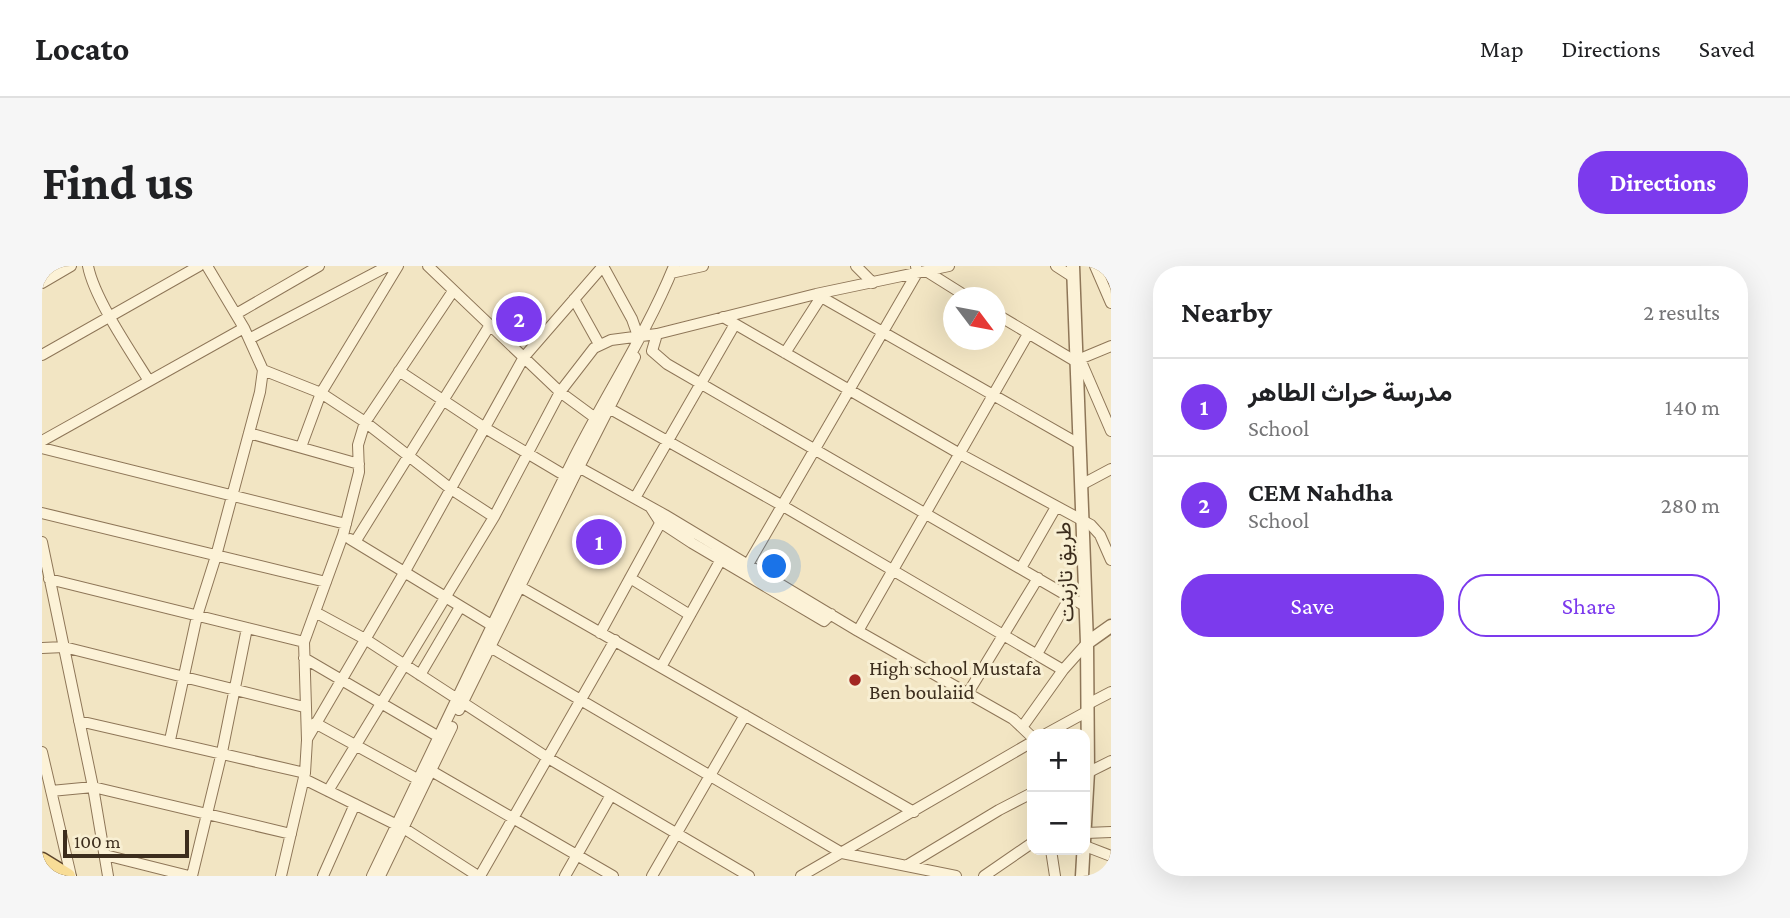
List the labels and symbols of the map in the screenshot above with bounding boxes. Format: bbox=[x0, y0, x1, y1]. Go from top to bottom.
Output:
north arrow bbox=[943, 287, 1006, 350]
pin: 2 bbox=[496, 293, 542, 345]
pin: 1 bbox=[576, 516, 622, 568]
street label: طريق تازبنت bbox=[1051, 521, 1080, 623]
your location bbox=[757, 549, 791, 583]
place label: High school Mustafa Ben boulaiid bbox=[869, 656, 1042, 704]
marker: High school Mustafa Ben boulaiid bbox=[847, 672, 863, 688]
scale bar bbox=[63, 827, 189, 859]

